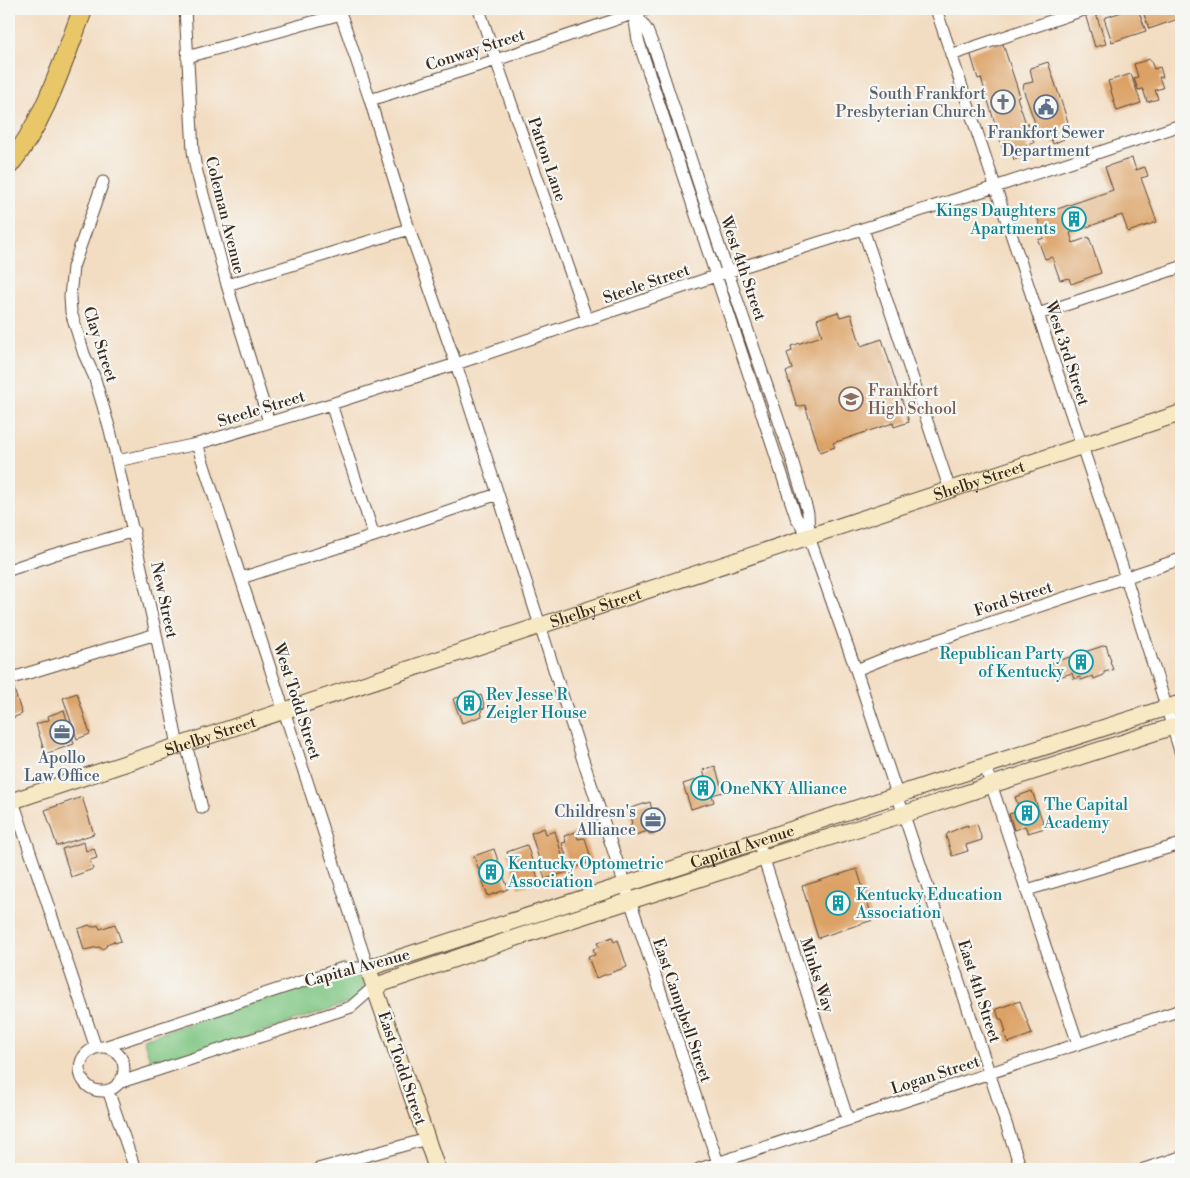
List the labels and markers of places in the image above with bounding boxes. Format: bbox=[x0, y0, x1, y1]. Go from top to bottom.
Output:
place label: South Frankfort Presbyterian Church bbox=[836, 84, 986, 122]
church icon: South Frankfort Presbyterian Church bbox=[990, 89, 1016, 115]
public building icon: Frankfort Sewer Department bbox=[1033, 94, 1059, 120]
place label: Frankfort Sewer Department bbox=[987, 123, 1105, 161]
place label: Kings Daughters Apartments bbox=[936, 201, 1056, 239]
building icon: Kings Daughters Apartments bbox=[1061, 206, 1087, 232]
place label: Frankfort High School bbox=[868, 381, 957, 419]
school or university icon: Frankfort High School bbox=[838, 386, 864, 412]
place label: Republican Party of Kentucky bbox=[939, 644, 1064, 682]
building icon: Republican Party of Kentucky bbox=[1068, 649, 1094, 675]
place label: Rev Jesse R Zeigler House bbox=[486, 685, 587, 723]
building icon: Rev Jesse R Zeigler House bbox=[456, 690, 482, 716]
office icon: Apollo Law Office bbox=[49, 719, 75, 745]
place label: Apollo Law Office bbox=[24, 748, 100, 786]
building icon: OneNKY Alliance bbox=[690, 775, 716, 801]
place label: OneNKY Alliance bbox=[720, 779, 847, 799]
place label: The Capital Academy bbox=[1043, 795, 1128, 833]
building icon: The Capital Academy bbox=[1014, 800, 1040, 826]
place label: Childresn's Alliance bbox=[554, 802, 636, 840]
office icon: Childresn's Alliance bbox=[640, 807, 666, 833]
place label: Kentucky Optometric Association bbox=[507, 854, 664, 892]
building icon: Kentucky Optometric Association bbox=[478, 859, 504, 885]
place label: Kentucky Education Association bbox=[855, 885, 1003, 923]
building icon: Kentucky Education Association bbox=[825, 890, 851, 916]

